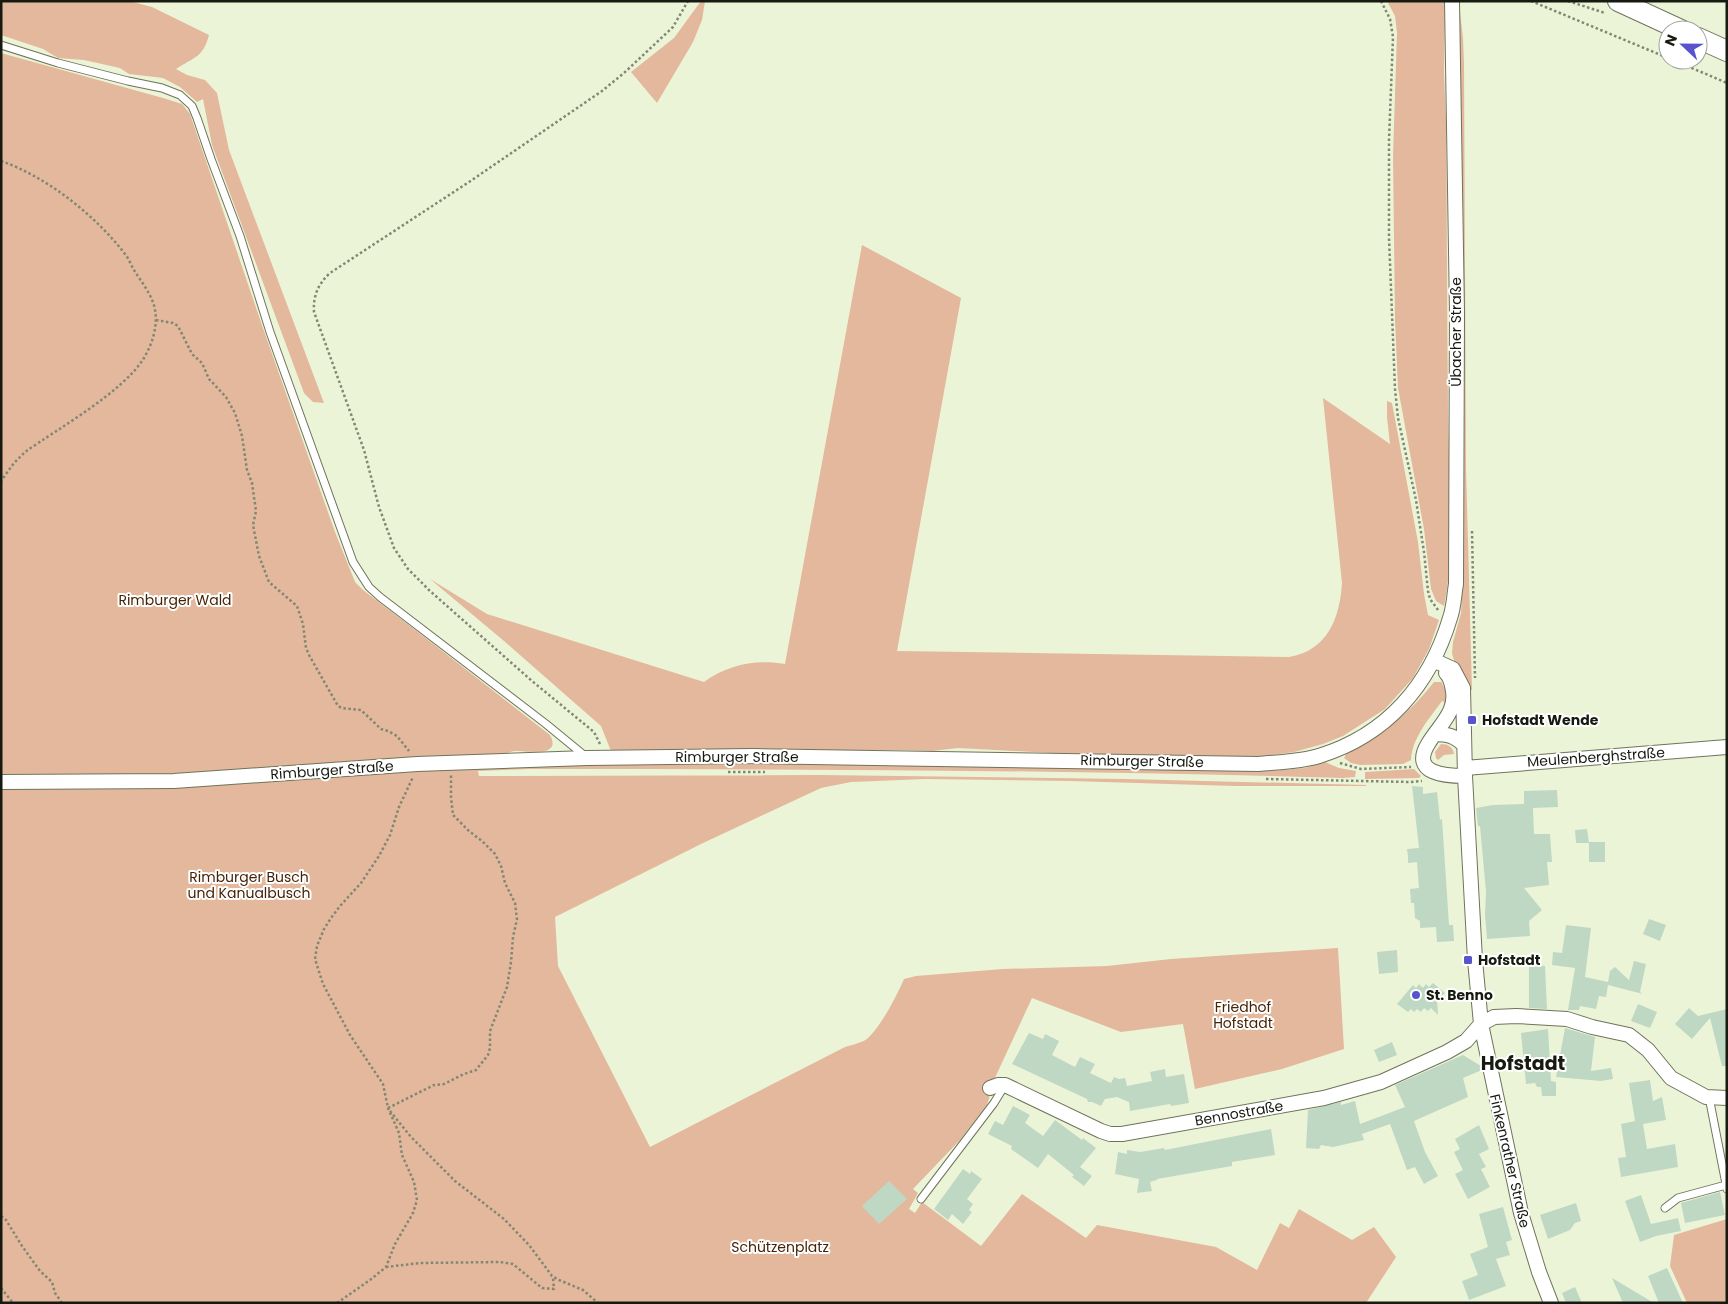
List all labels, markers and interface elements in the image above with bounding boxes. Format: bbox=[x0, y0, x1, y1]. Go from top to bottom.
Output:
north arrow bbox=[1658, 20, 1708, 70]
text: N bbox=[1660, 32, 1682, 49]
street label: Übacher Straße bbox=[1446, 277, 1466, 387]
park label: Rimburger Wald bbox=[118, 590, 232, 610]
place label: Hofstadt Wende bbox=[1482, 710, 1599, 730]
marker: Hofstadt Wende bbox=[1466, 714, 1478, 726]
street label: Meulenberghstraße bbox=[1527, 742, 1666, 772]
street label: Rimburger Straße bbox=[675, 747, 799, 767]
street label: Rimburger Straße bbox=[1080, 750, 1204, 772]
street label: Rimburger Straße bbox=[270, 756, 395, 784]
park label: Rimburger Busch und Kanualbusch bbox=[188, 867, 311, 903]
place label: Hofstadt bbox=[1478, 950, 1541, 970]
marker: Hofstadt bbox=[1462, 954, 1474, 966]
place label: St. Benno bbox=[1426, 985, 1493, 1005]
marker: St. Benno bbox=[1410, 989, 1422, 1001]
park label: Friedhof Hofstadt bbox=[1213, 997, 1273, 1033]
district label: Hofstadt bbox=[1481, 1050, 1566, 1077]
street label: Finkenrather Straße bbox=[1485, 1092, 1535, 1230]
street label: Bennostraße bbox=[1193, 1095, 1285, 1131]
park label: Schützenplatz bbox=[731, 1237, 829, 1257]

